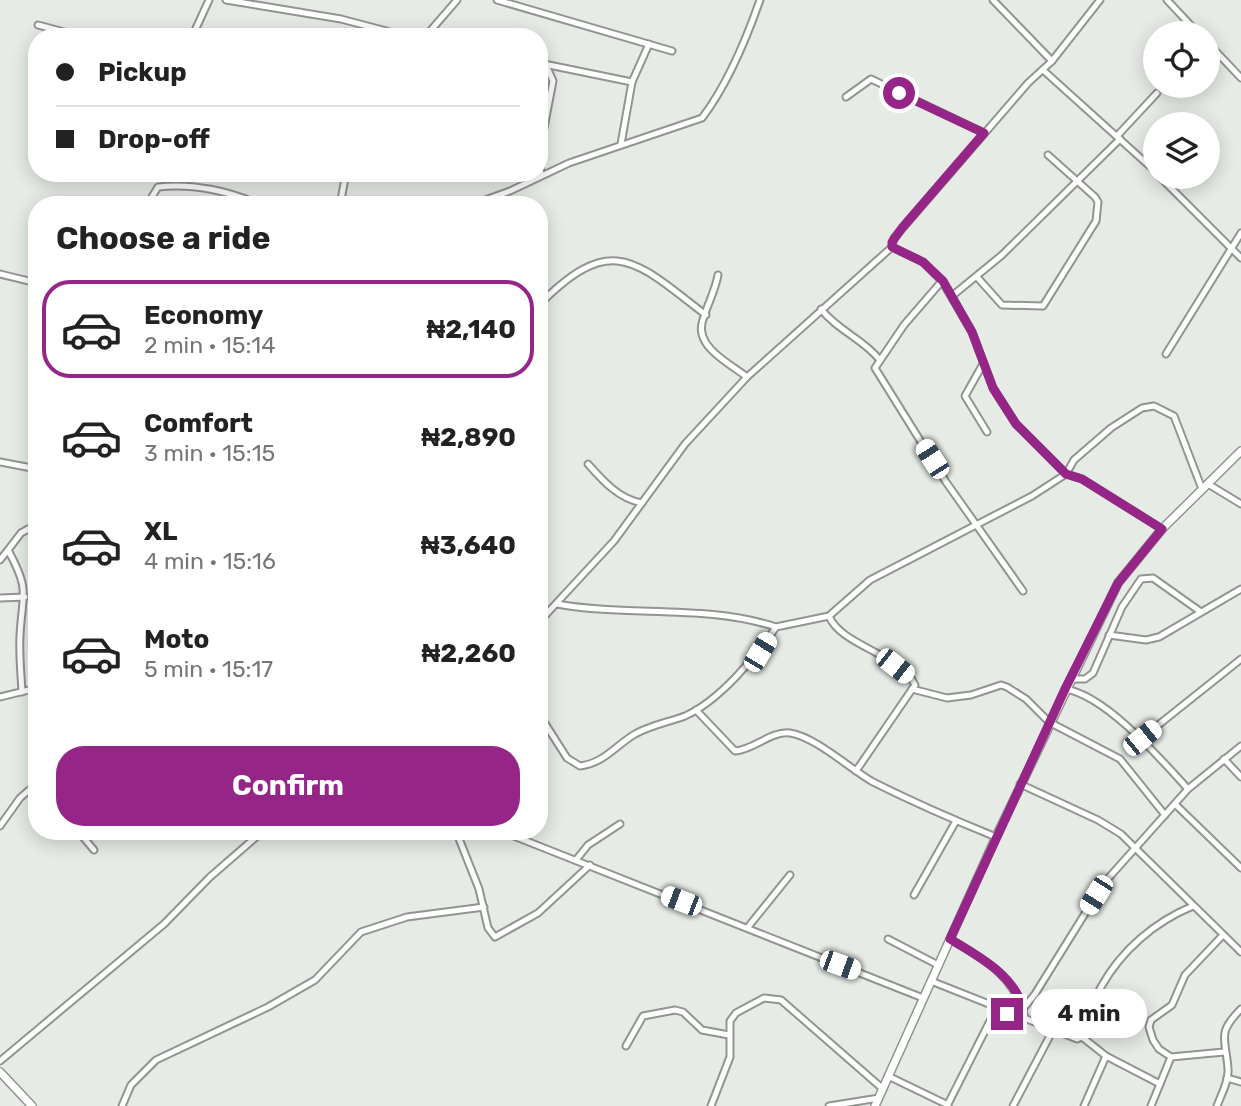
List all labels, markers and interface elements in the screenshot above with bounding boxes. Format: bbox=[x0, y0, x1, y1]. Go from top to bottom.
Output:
map controls bbox=[1143, 21, 1220, 189]
button: locate bbox=[1143, 21, 1220, 98]
text: Pickup bbox=[98, 57, 187, 88]
route start bbox=[883, 77, 915, 109]
button: layers bbox=[1143, 112, 1220, 189]
text: Drop-off bbox=[98, 124, 210, 155]
text: Choose a ride bbox=[56, 219, 270, 257]
icon: car bbox=[60, 298, 123, 361]
text: Economy bbox=[144, 300, 263, 331]
text: ₦2,140 bbox=[426, 314, 516, 345]
text: 2 min · 15:14 bbox=[144, 331, 275, 359]
icon: car bbox=[60, 406, 123, 469]
text: Comfort bbox=[144, 408, 253, 439]
text: ₦2,890 bbox=[421, 422, 516, 453]
car bbox=[912, 436, 953, 482]
text: 3 min · 15:15 bbox=[144, 439, 275, 467]
icon: car bbox=[60, 514, 123, 577]
text: XL bbox=[144, 516, 177, 547]
text: ₦3,640 bbox=[421, 530, 516, 561]
text: 4 min · 15:16 bbox=[144, 547, 276, 575]
icon: car bbox=[60, 622, 123, 685]
text: Moto bbox=[144, 624, 209, 655]
car bbox=[741, 629, 780, 675]
text: ₦2,260 bbox=[422, 638, 516, 669]
car bbox=[872, 645, 919, 687]
text: 5 min · 15:17 bbox=[144, 655, 273, 683]
car bbox=[1120, 717, 1165, 759]
button: Confirm bbox=[56, 746, 520, 826]
car bbox=[1076, 872, 1117, 918]
car bbox=[658, 884, 705, 918]
car bbox=[817, 948, 864, 982]
callout: 4 min bbox=[1032, 990, 1147, 1038]
route end bbox=[991, 998, 1023, 1030]
text: 4 min bbox=[1057, 999, 1121, 1027]

